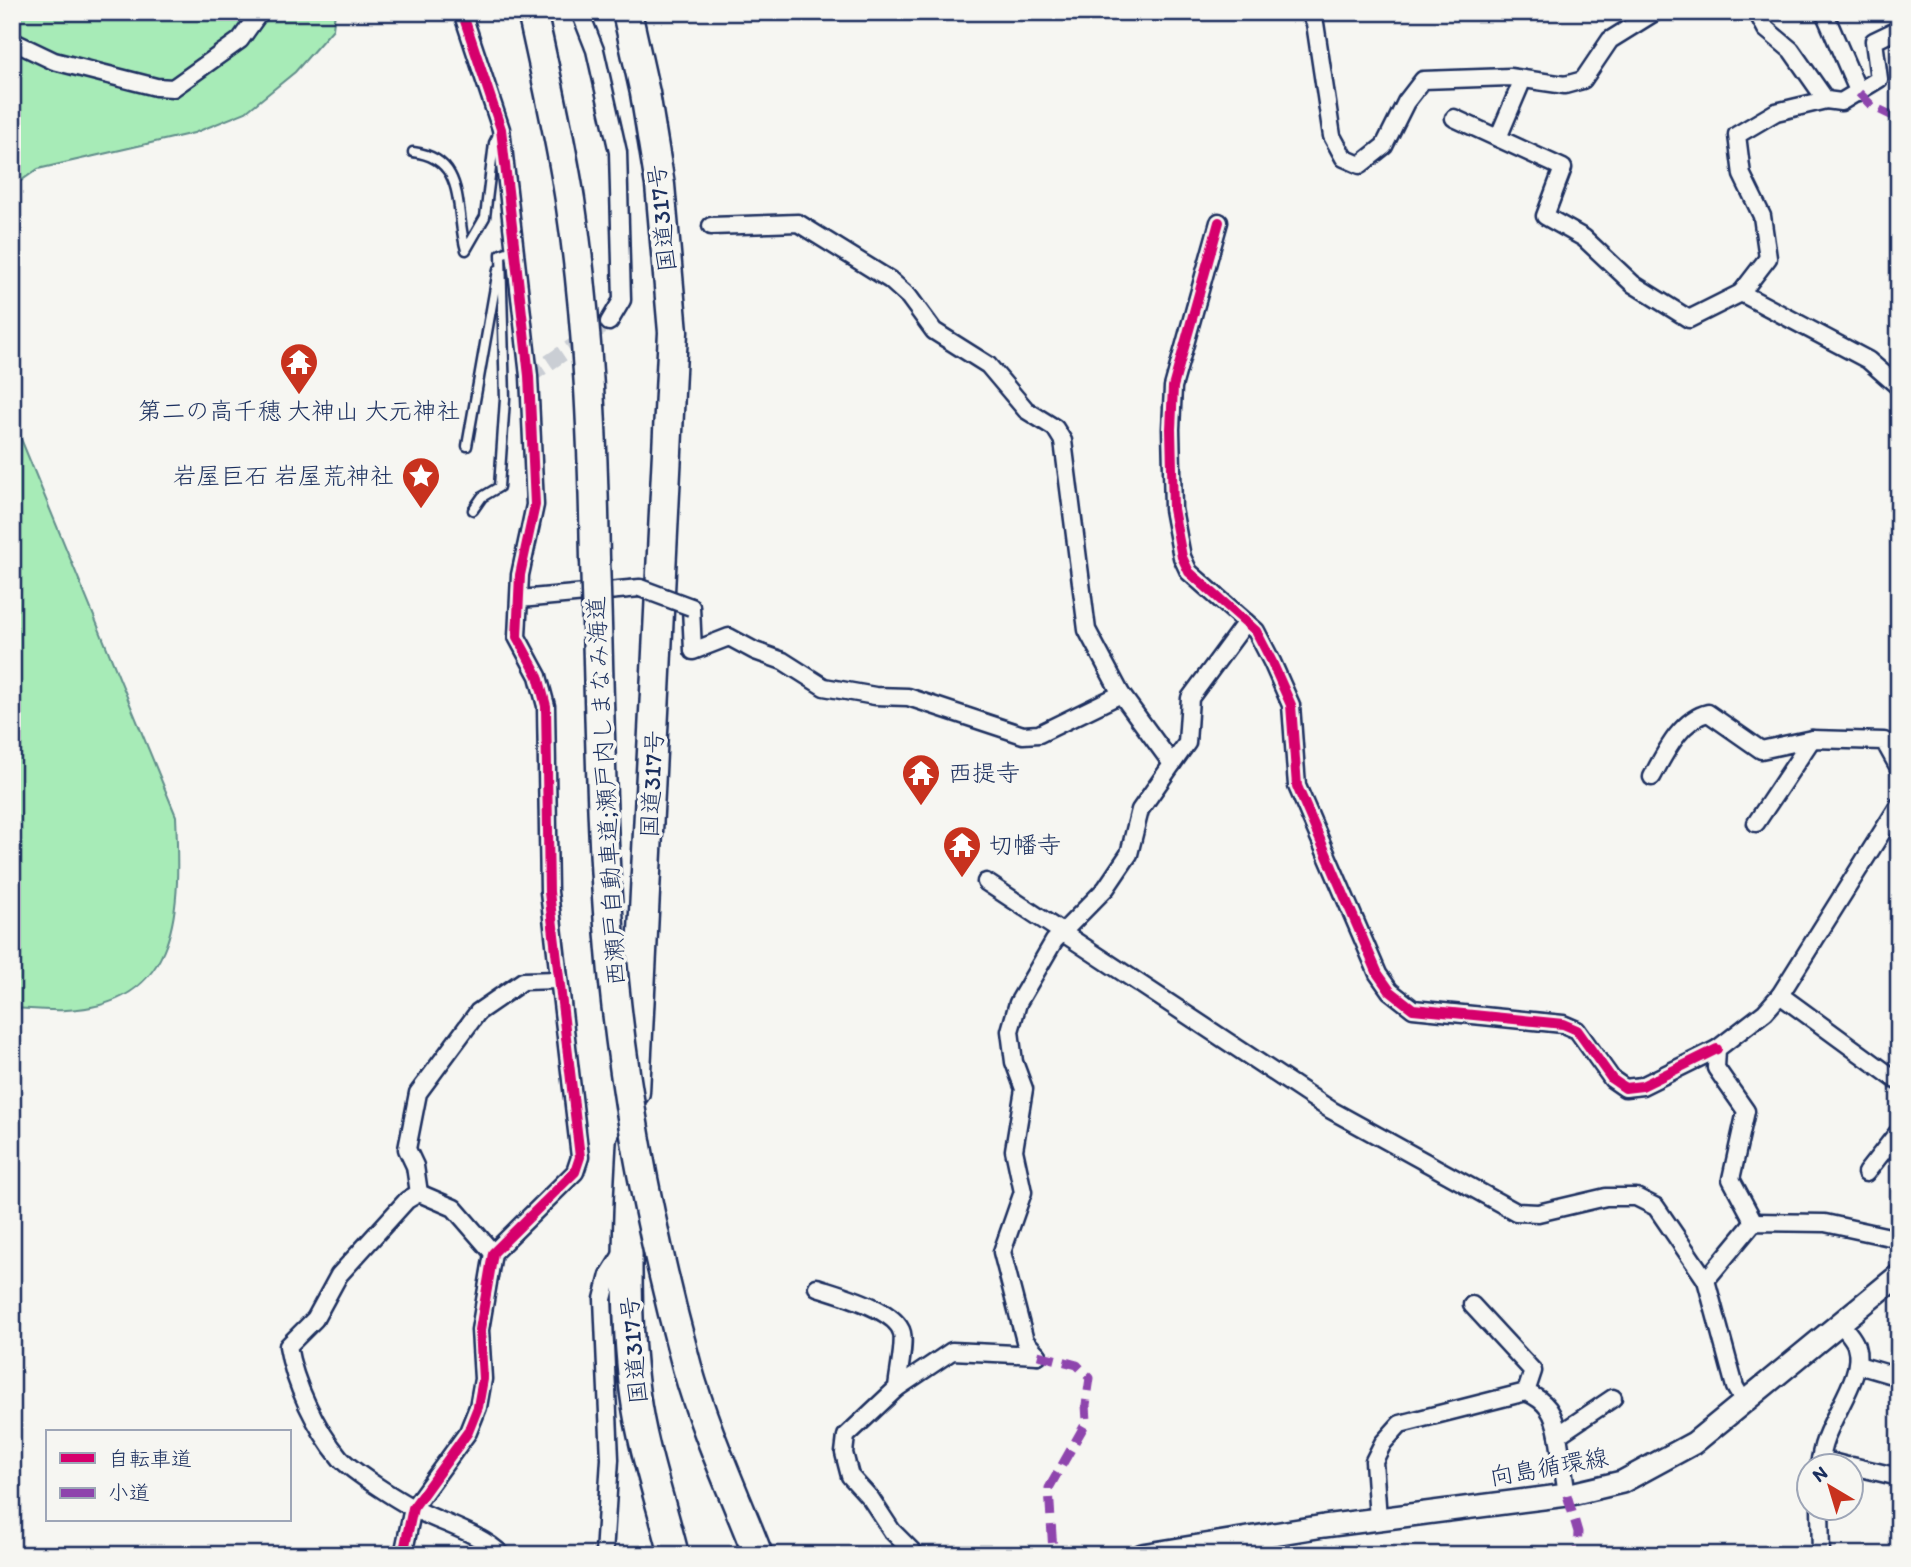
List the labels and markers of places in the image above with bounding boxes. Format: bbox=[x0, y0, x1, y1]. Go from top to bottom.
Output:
temple icon: 第二の高千穂 大神山 大元神社 bbox=[278, 341, 320, 396]
place label: 第二の高千穂 大神山 大元神社 bbox=[138, 396, 460, 425]
place icon: 岩屋巨石 岩屋荒神社 bbox=[400, 455, 442, 510]
place label: 岩屋巨石 岩屋荒神社 bbox=[173, 461, 394, 490]
temple icon: 西提寺 bbox=[900, 752, 942, 807]
place label: 西提寺 bbox=[948, 758, 1020, 787]
temple icon: 切幡寺 bbox=[941, 824, 983, 879]
place label: 切幡寺 bbox=[989, 830, 1061, 859]

